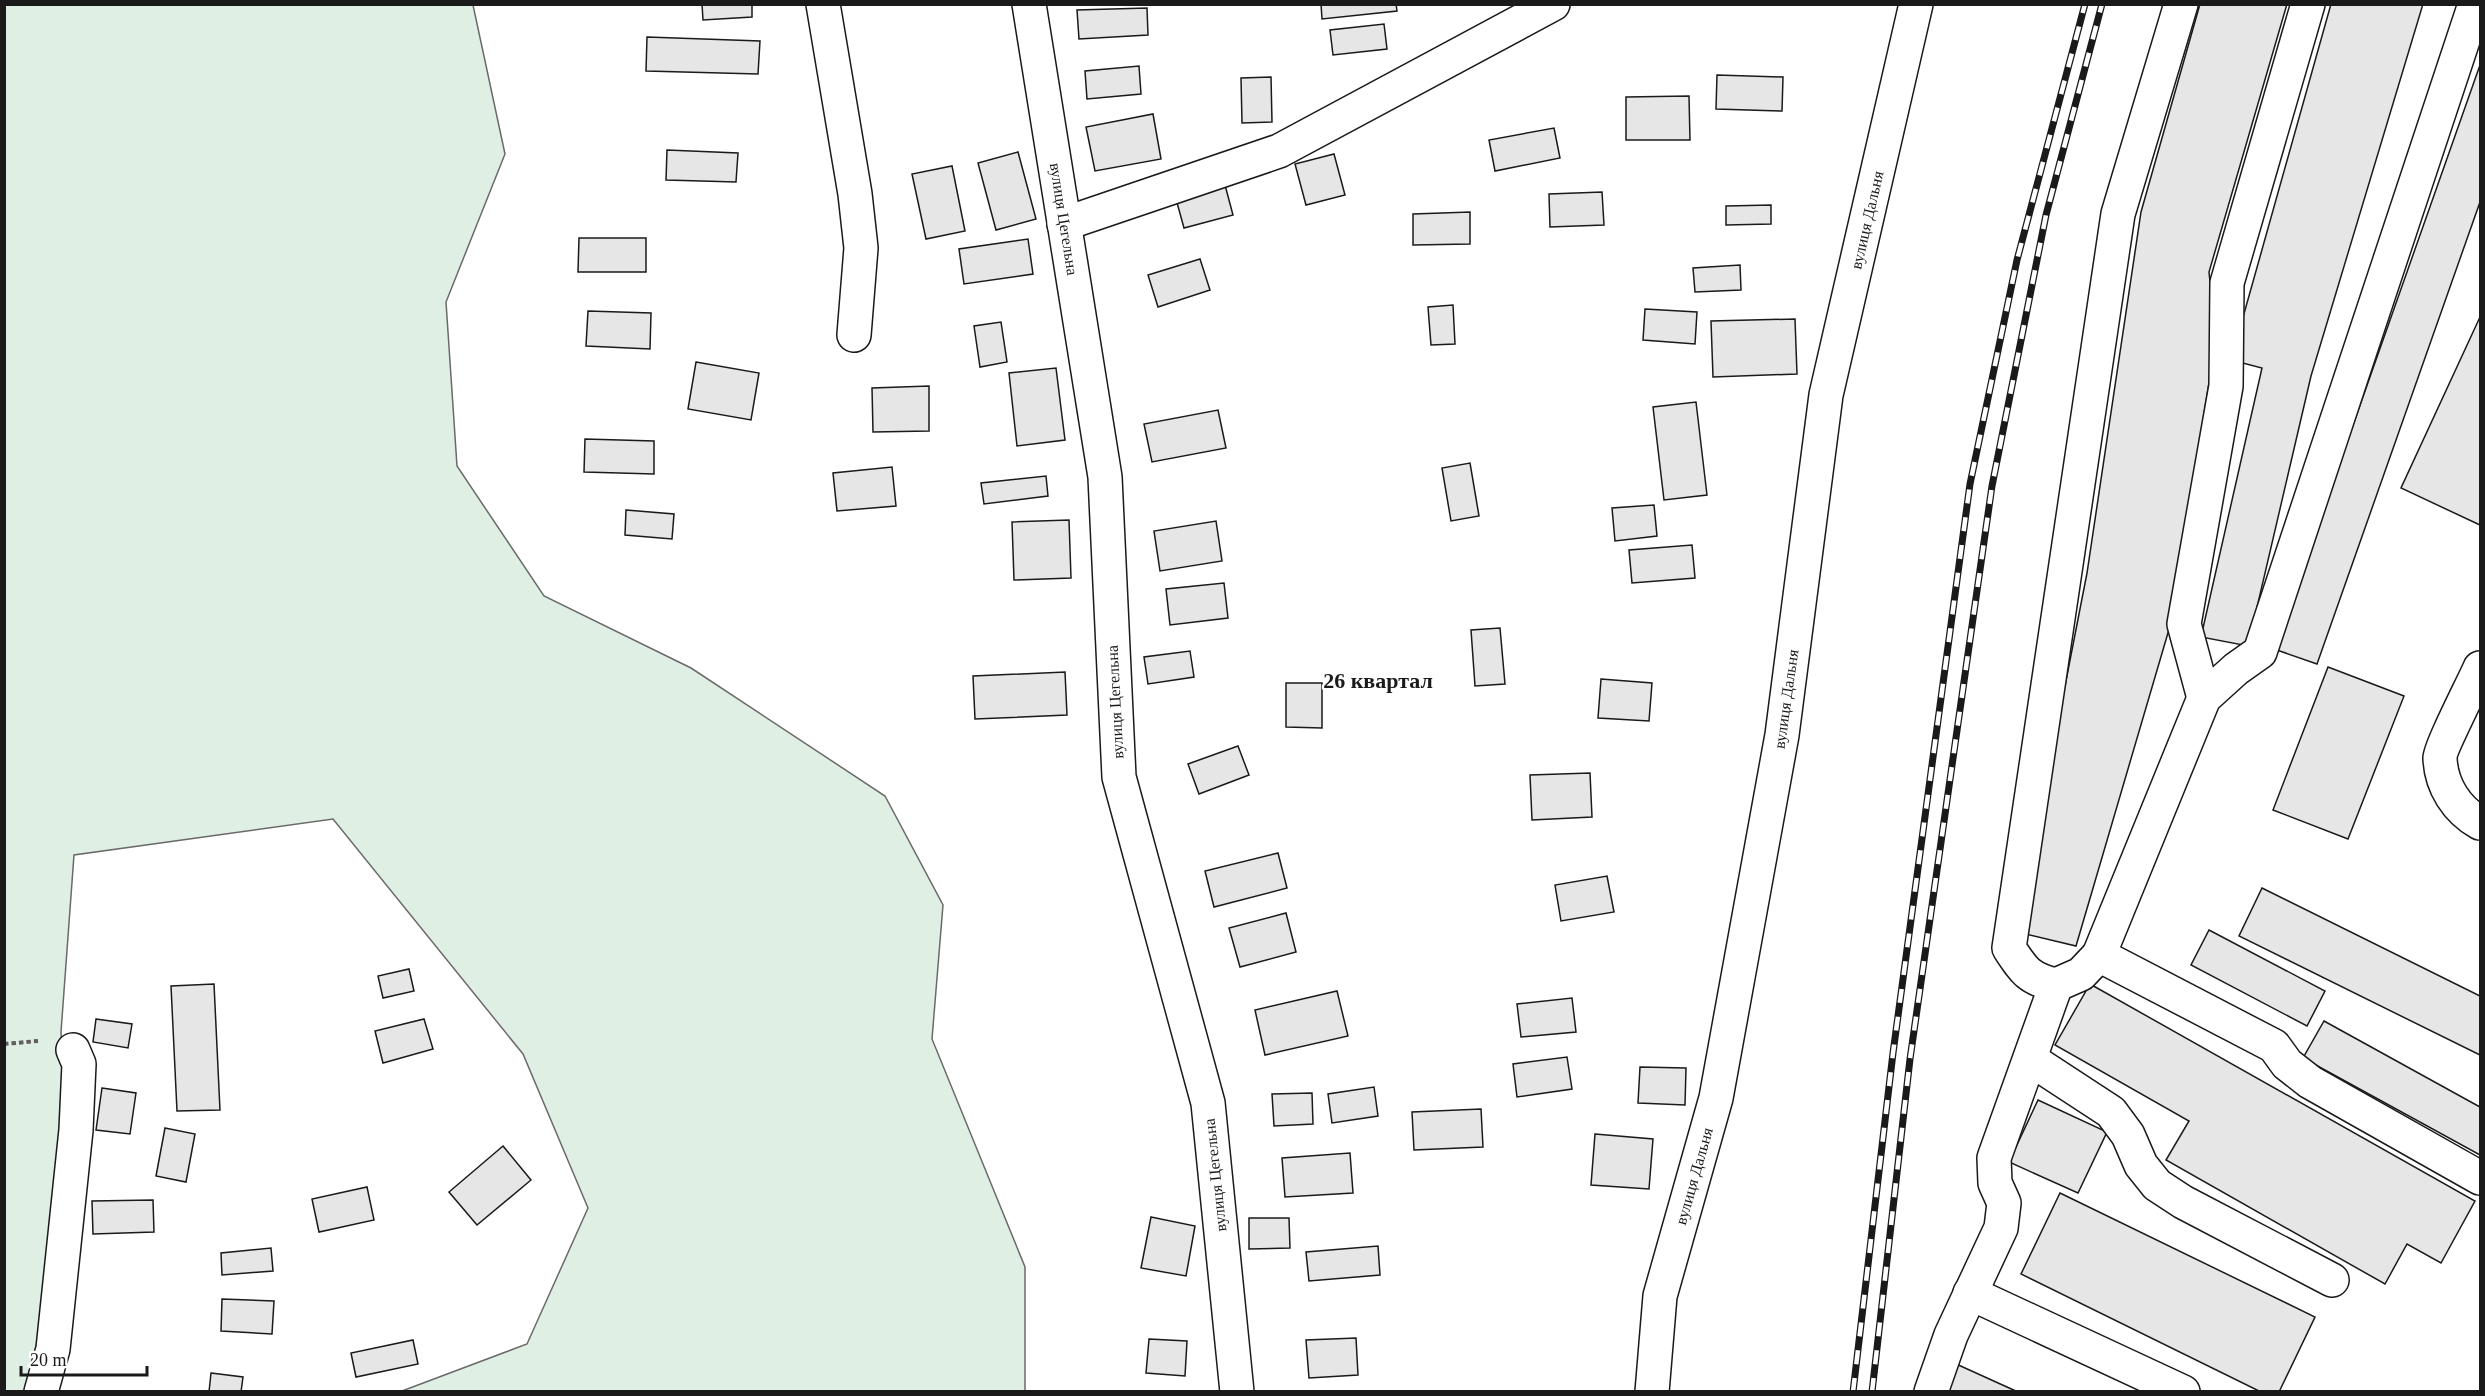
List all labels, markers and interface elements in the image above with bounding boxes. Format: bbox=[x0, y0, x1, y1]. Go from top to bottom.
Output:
street label: вулиця Цегельна bbox=[1046, 161, 1081, 277]
street label: вулиця Дальня bbox=[1847, 169, 1888, 271]
street label: вулиця Цегельна bbox=[1104, 645, 1127, 759]
street label: вулиця Дальня bbox=[1771, 648, 1802, 750]
district label: 26 квартал bbox=[1323, 668, 1433, 693]
street label: вулиця Цегельна bbox=[1201, 1117, 1230, 1232]
street label: вулиця Дальня bbox=[1672, 1125, 1717, 1227]
scale bar bbox=[21, 1339, 147, 1377]
text: 20 m bbox=[30, 1350, 67, 1370]

